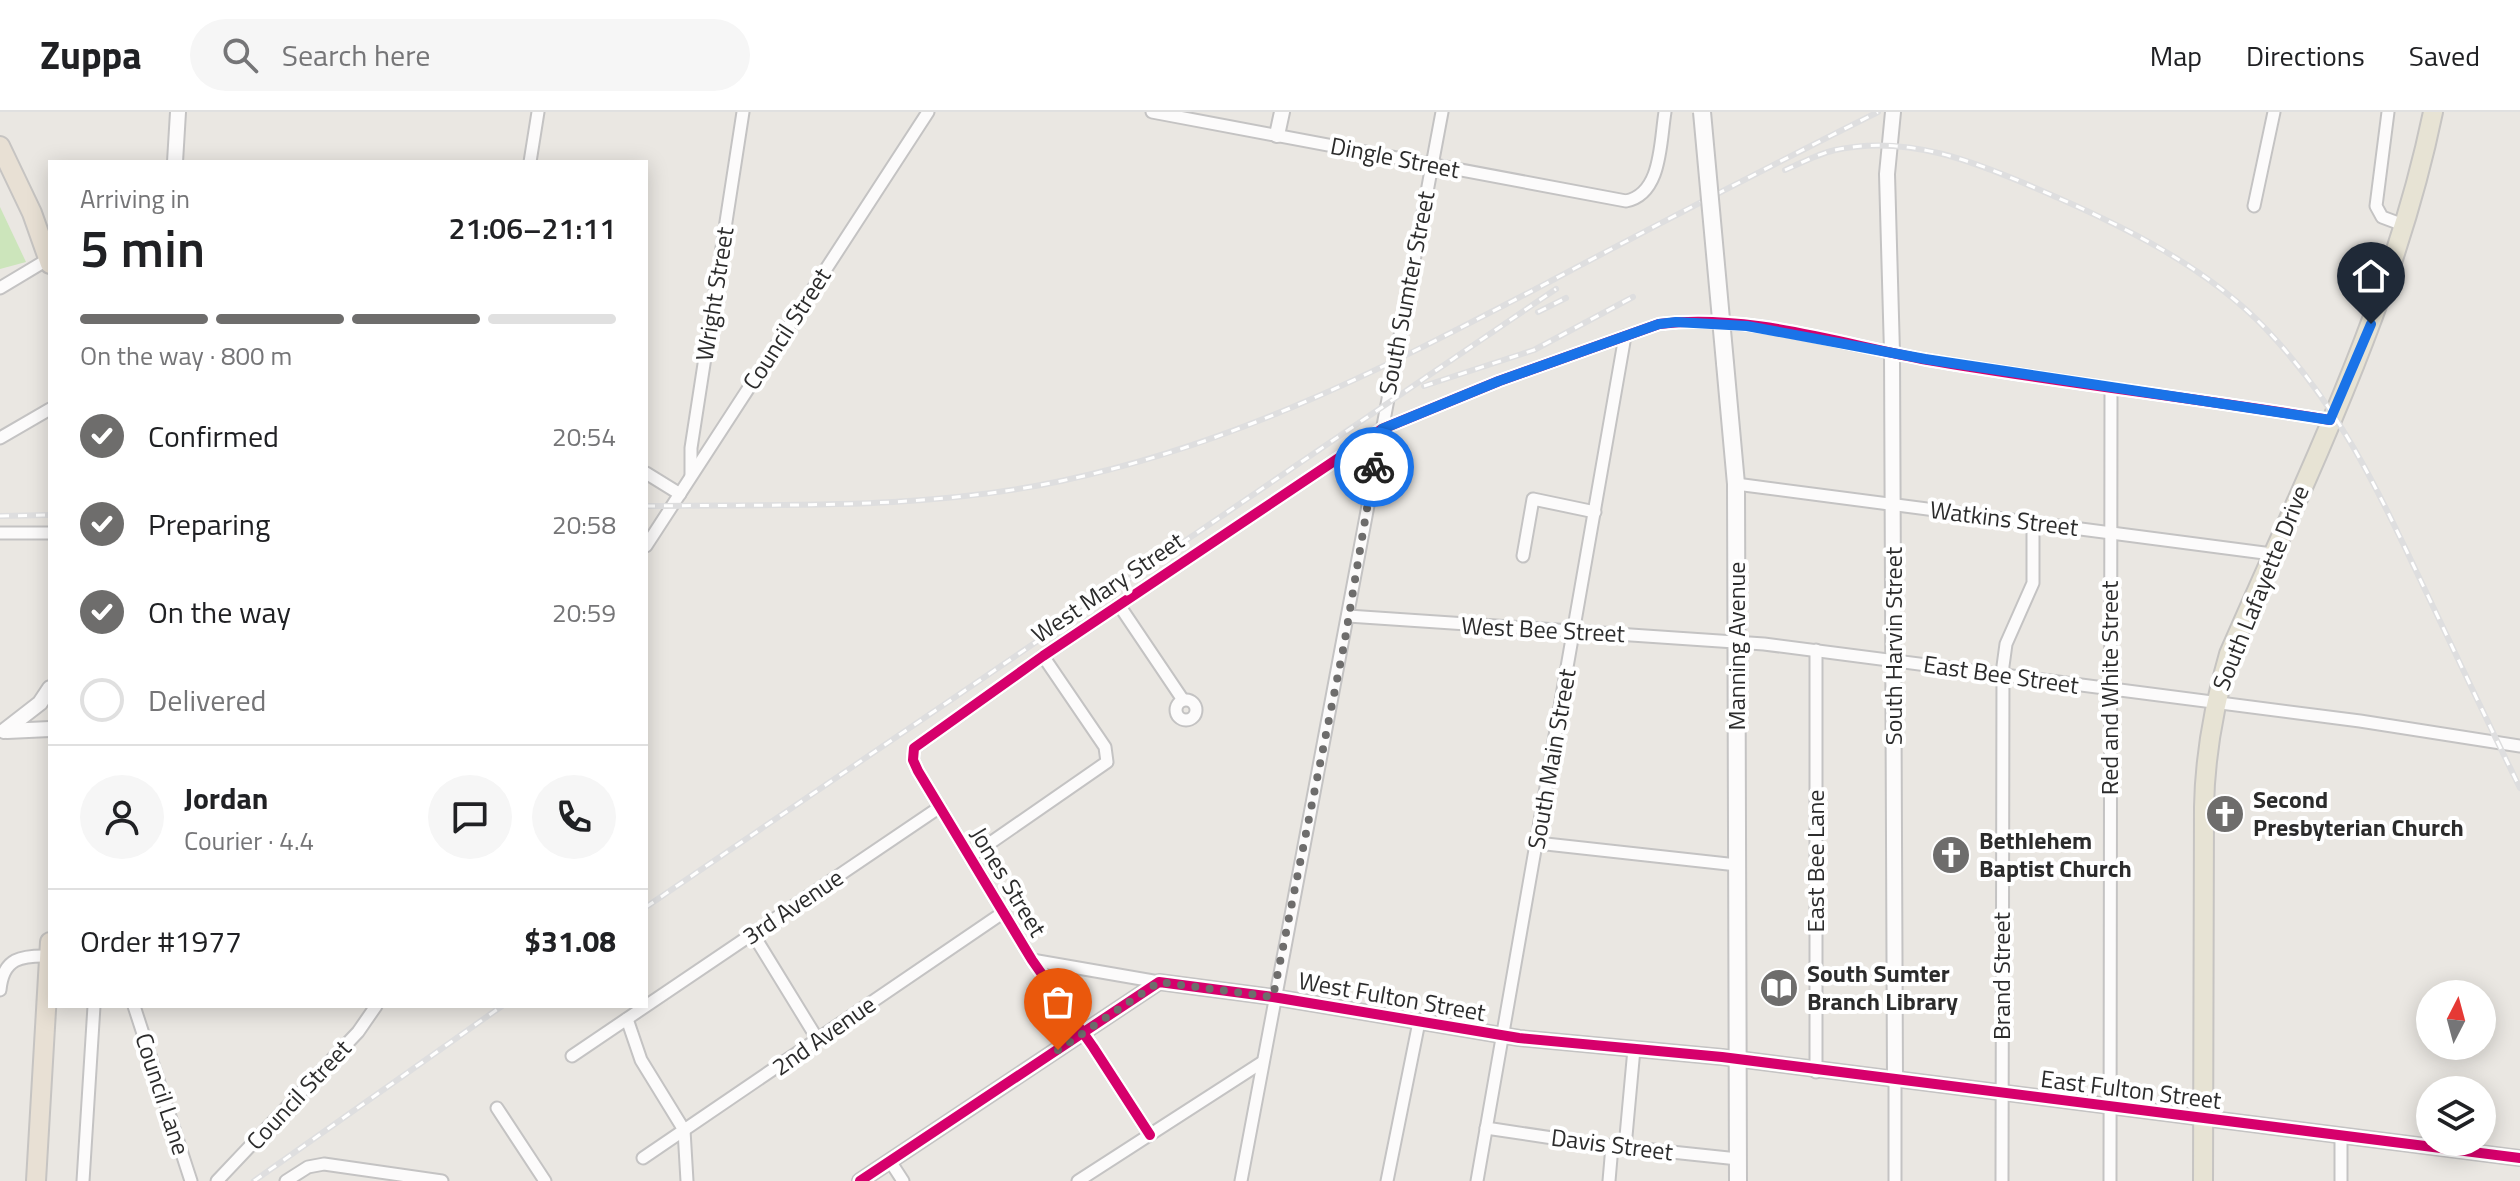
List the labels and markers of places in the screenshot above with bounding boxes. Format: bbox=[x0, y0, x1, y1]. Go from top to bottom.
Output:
pin bbox=[2337, 242, 2405, 324]
place label: Second Presbyterian Church bbox=[2253, 781, 2464, 845]
church icon: Second Presbyterian Church bbox=[2204, 793, 2246, 835]
place label: Bethlehem Baptist Church bbox=[1979, 822, 2132, 886]
church icon: Bethlehem Baptist Church bbox=[1930, 834, 1972, 876]
place label: South Sumter Branch Library bbox=[1807, 955, 1958, 1019]
library icon: South Sumter Branch Library bbox=[1758, 967, 1800, 1009]
pin bbox=[1024, 968, 1092, 1050]

